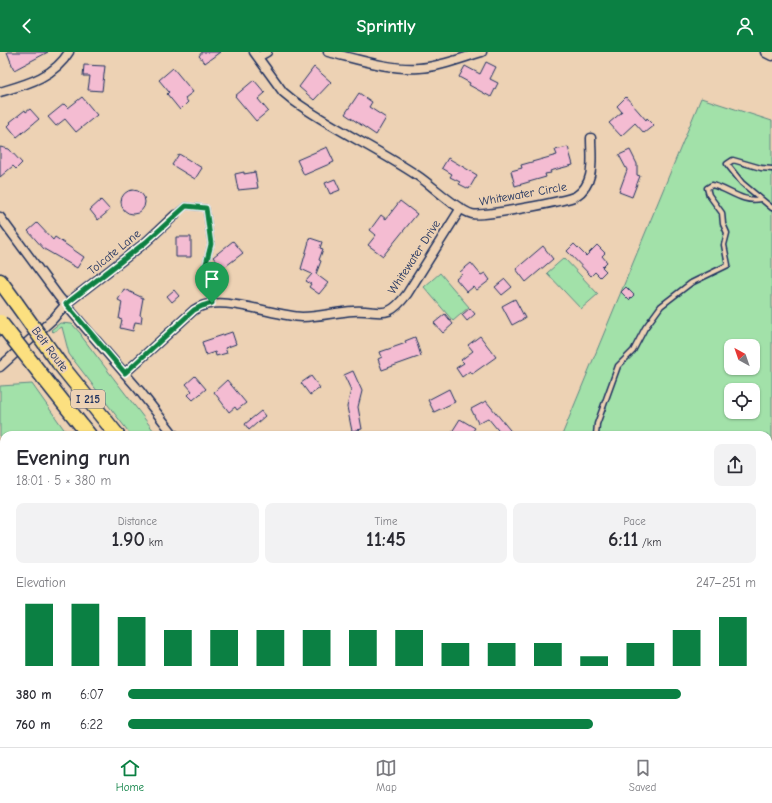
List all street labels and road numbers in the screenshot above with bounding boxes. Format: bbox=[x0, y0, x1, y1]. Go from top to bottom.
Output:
street label: Whitewater Circle bbox=[478, 179, 568, 209]
street label: Whitewater Drive bbox=[385, 217, 443, 297]
street label: Tolcate Lane bbox=[85, 226, 143, 278]
street label: Belt Route bbox=[29, 324, 71, 374]
road number: I 215 bbox=[71, 390, 105, 408]

